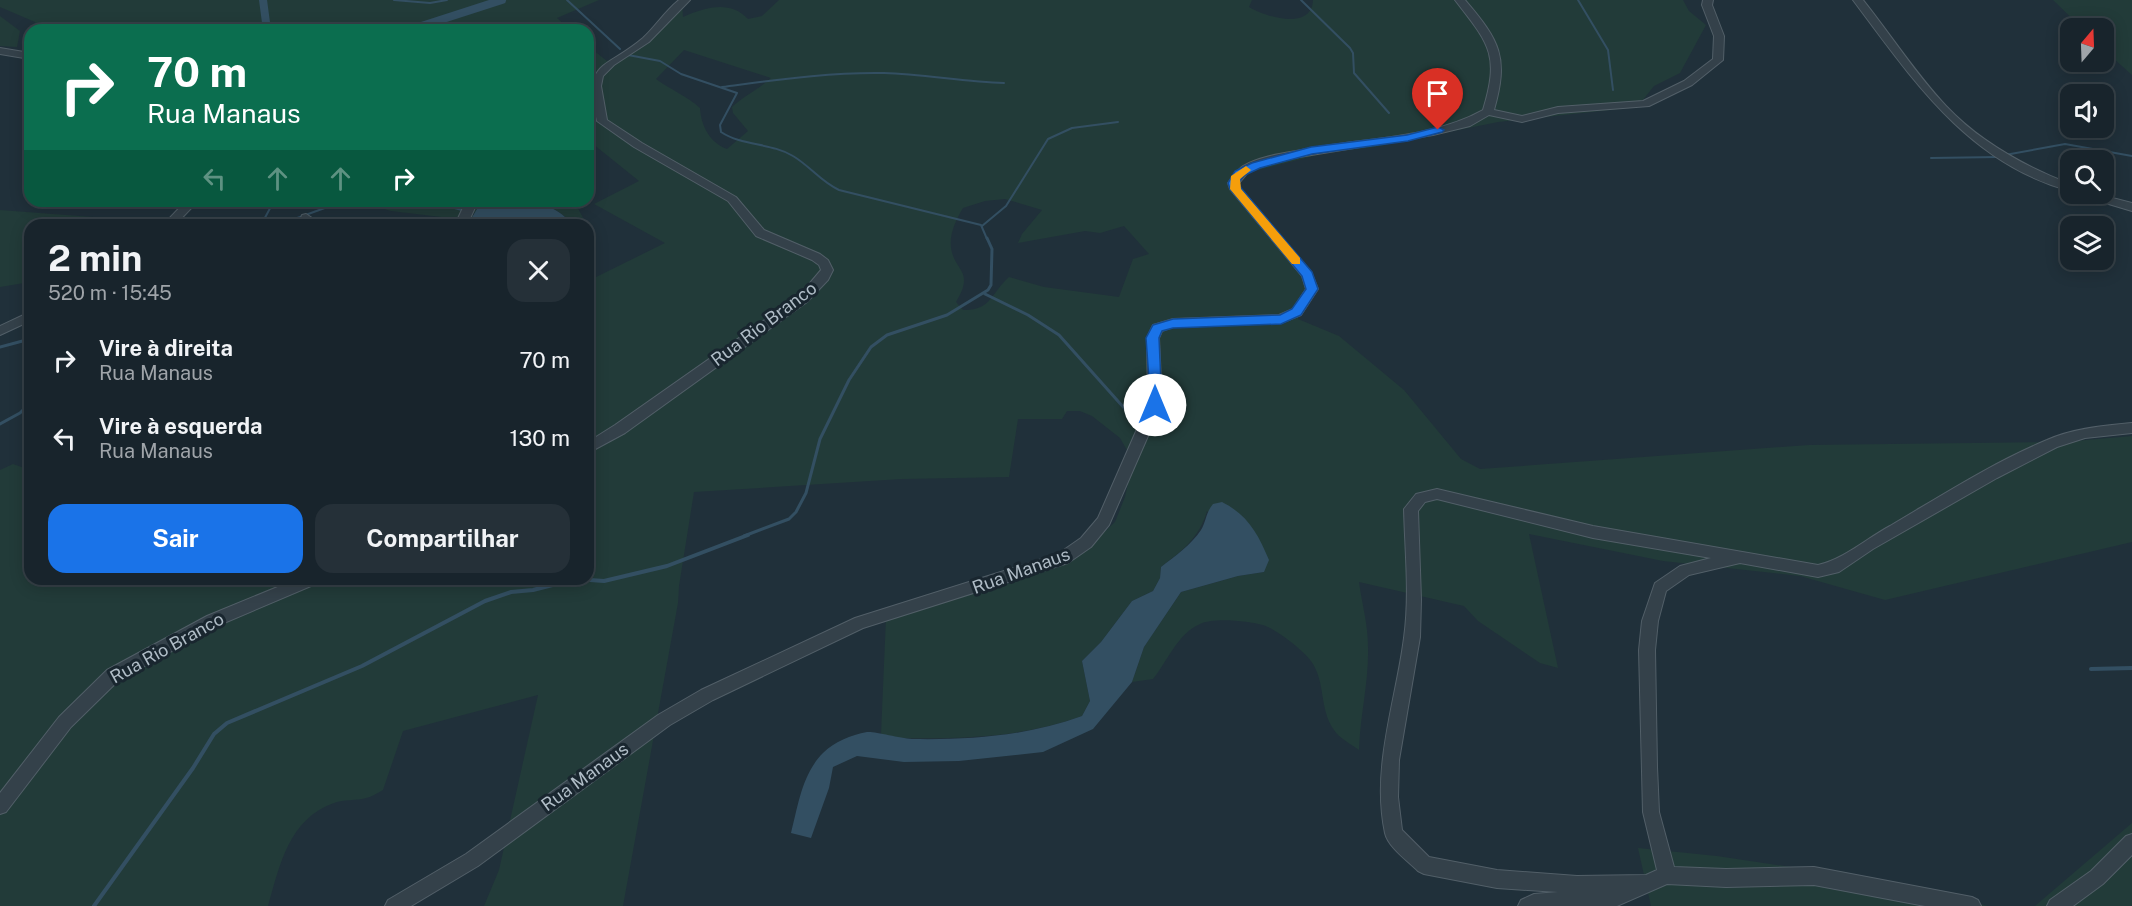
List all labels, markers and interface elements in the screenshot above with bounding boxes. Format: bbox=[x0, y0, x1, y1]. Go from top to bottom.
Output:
north arrow bbox=[2060, 18, 2114, 72]
map controls bbox=[2060, 18, 2114, 270]
text: 70 m bbox=[147, 47, 247, 96]
icon: right bbox=[48, 48, 126, 126]
pin bbox=[1412, 68, 1463, 130]
icon: arrive bbox=[1421, 77, 1454, 110]
button: sound bbox=[2060, 84, 2114, 138]
text: Rua Manaus bbox=[147, 97, 301, 129]
button: search bbox=[2060, 150, 2114, 204]
icon: left bbox=[198, 162, 231, 195]
icon: ahead bbox=[261, 162, 294, 195]
icon: ahead bbox=[324, 162, 357, 195]
icon: right bbox=[387, 162, 420, 195]
button: layers bbox=[2060, 216, 2114, 270]
text: 2 min bbox=[48, 237, 142, 279]
button: close bbox=[507, 239, 570, 302]
street label: Rua Rio Branco bbox=[707, 277, 821, 370]
text: 520 m · 15:45 bbox=[48, 281, 172, 305]
text: Vire à direita bbox=[99, 335, 233, 361]
icon: right bbox=[48, 344, 81, 377]
text: 70 m bbox=[519, 347, 570, 373]
text: Rua Manaus bbox=[99, 361, 213, 385]
position arrow bbox=[1123, 373, 1187, 437]
text: Vire à esquerda bbox=[99, 413, 263, 439]
icon: left bbox=[48, 422, 81, 455]
text: 130 m bbox=[509, 425, 570, 451]
text: Rua Manaus bbox=[99, 439, 213, 463]
button: Sair bbox=[48, 504, 303, 573]
button: Compartilhar bbox=[315, 504, 570, 573]
street label: Rua Manaus bbox=[969, 543, 1073, 598]
street label: Rua Rio Branco bbox=[106, 608, 227, 687]
street label: Rua Manaus bbox=[537, 738, 632, 815]

